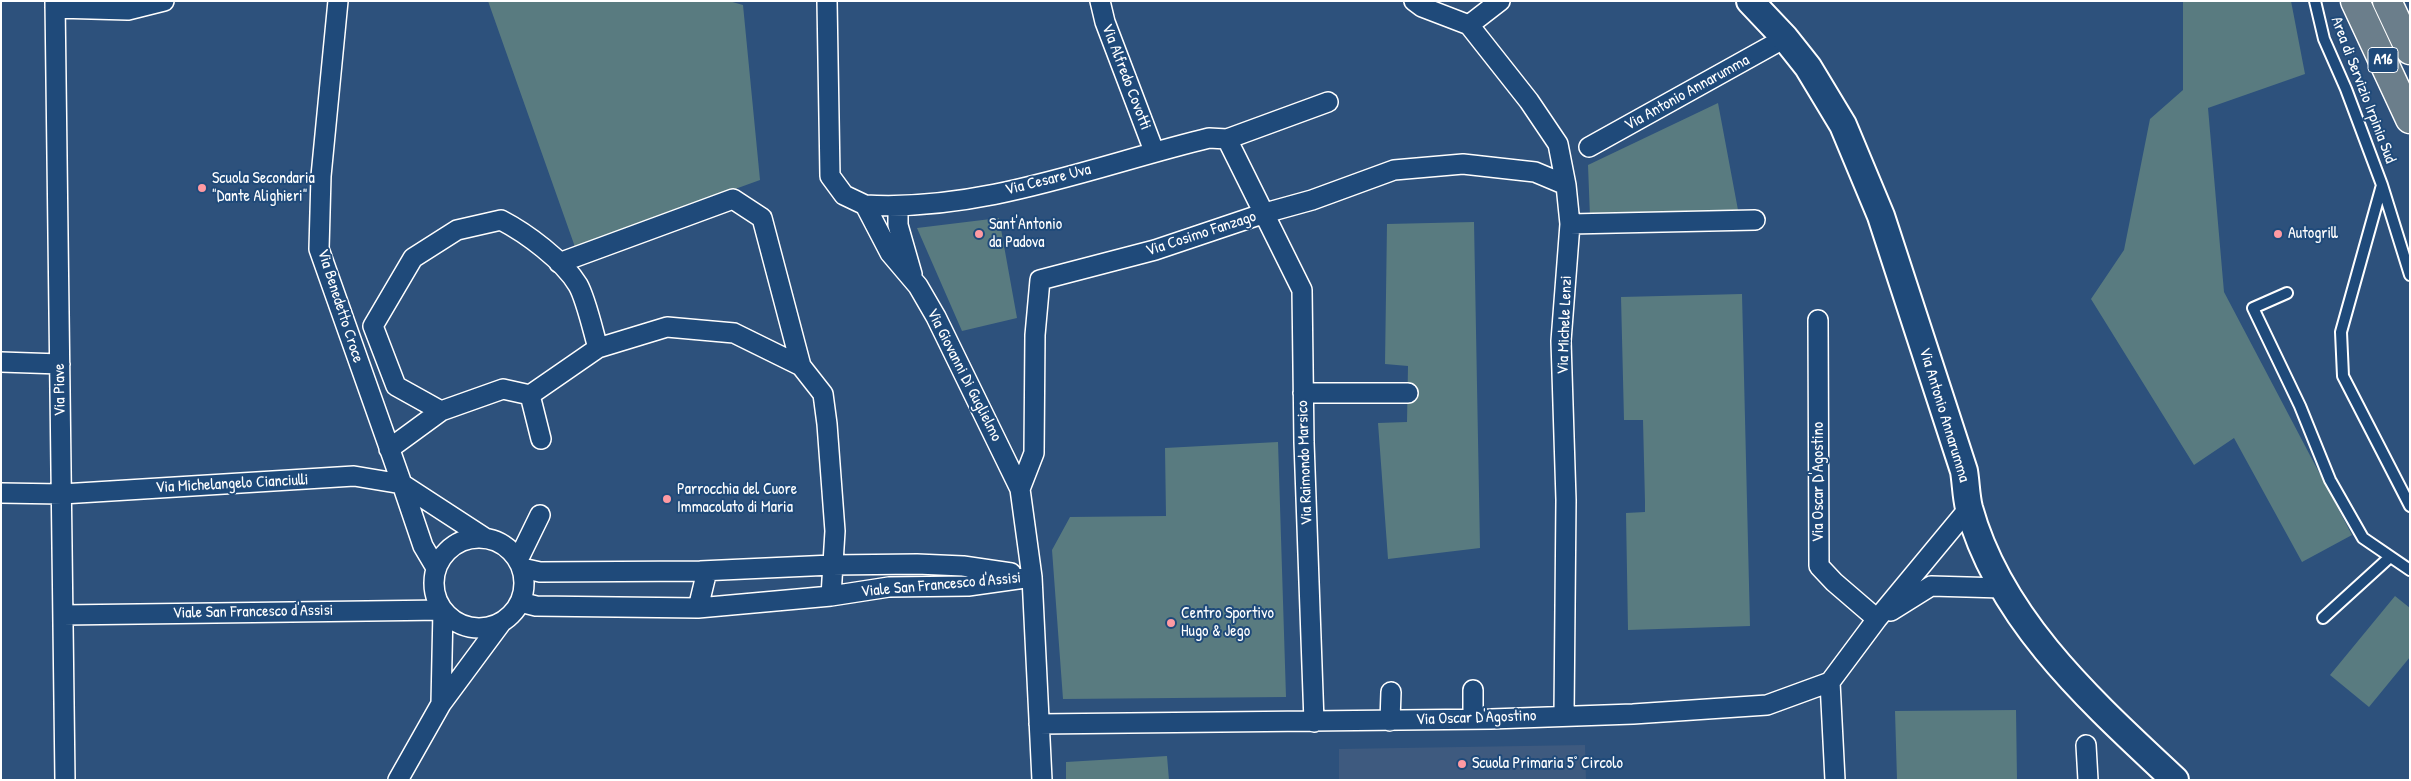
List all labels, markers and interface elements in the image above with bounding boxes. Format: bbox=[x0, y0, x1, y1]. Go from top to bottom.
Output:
street label: Area di Servizio Irpinia Sud bbox=[2326, 14, 2400, 166]
street label: Via Alfredo Covotti bbox=[1097, 21, 1155, 133]
road number: A16 bbox=[2368, 48, 2398, 72]
street label: Via Antonio Annarumma bbox=[1621, 51, 1753, 135]
street label: Via Cesare Uva bbox=[1003, 160, 1093, 200]
place label: Scuola Secondaria "Dante Alighieri" bbox=[212, 169, 315, 207]
marker: Scuola Secondaria "Dante Alighieri" bbox=[196, 182, 208, 194]
street label: Via Cosimo Fanzago bbox=[1143, 207, 1259, 261]
place label: Sant'Antonio da Padova bbox=[989, 215, 1062, 253]
place label: Autogrill bbox=[2288, 224, 2338, 244]
marker: Sant'Antonio da Padova bbox=[973, 228, 985, 240]
marker: Autogrill bbox=[2272, 228, 2284, 240]
street label: Via Benedetto Croce bbox=[313, 247, 367, 365]
street label: Via Michele Lenzi bbox=[1554, 275, 1576, 375]
street label: Via Giovanni Di Guglielmo bbox=[922, 305, 1006, 445]
street label: Via Antonio Annarumma bbox=[1914, 345, 1974, 485]
street label: Via Piave bbox=[50, 363, 70, 417]
street label: Via Raimondo Marsico bbox=[1293, 400, 1317, 526]
street label: Via Oscar D'Agostino bbox=[1809, 422, 1829, 542]
street label: Via Michelangelo Cianciulli bbox=[155, 470, 309, 498]
place label: Parrocchia del Cuore Immacolato di Maria bbox=[677, 480, 797, 518]
marker: Parrocchia del Cuore Immacolato di Maria bbox=[661, 493, 673, 505]
street label: Viale San Francesco d'Assisi bbox=[860, 568, 1022, 602]
street label: Viale San Francesco d'Assisi bbox=[172, 601, 334, 623]
place label: Centro Sportivo Hugo & Jego bbox=[1181, 604, 1274, 642]
marker: Centro Sportivo Hugo & Jego bbox=[1165, 617, 1177, 629]
street label: Via Oscar D'Agostino bbox=[1415, 706, 1537, 730]
place label: Scuola Primaria 5° Circolo bbox=[1472, 754, 1623, 774]
marker: Scuola Primaria 5° Circolo bbox=[1456, 758, 1468, 770]

